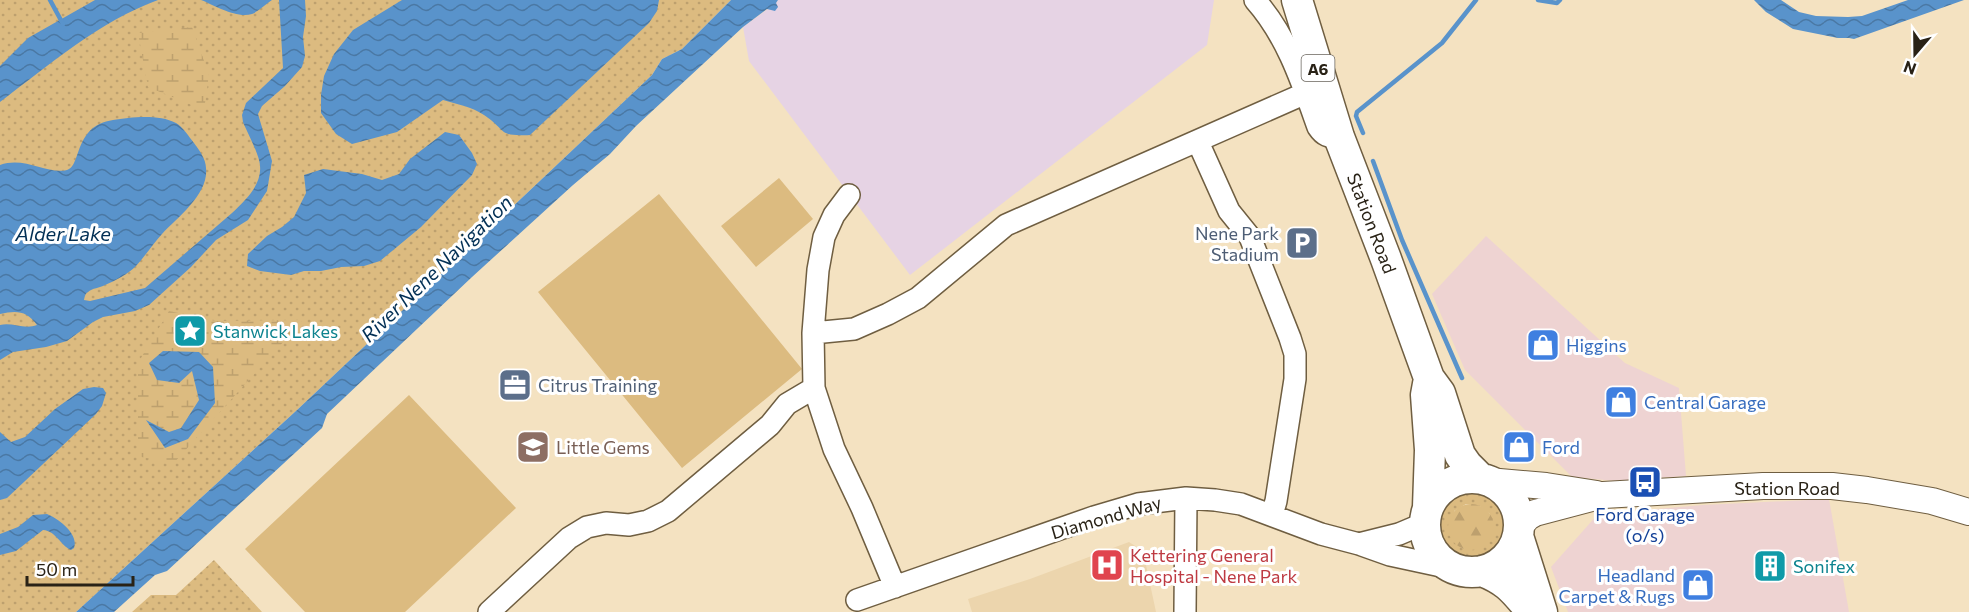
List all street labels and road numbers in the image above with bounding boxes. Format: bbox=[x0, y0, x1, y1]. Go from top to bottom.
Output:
road number: A6 bbox=[1302, 55, 1334, 81]
street label: Station Road bbox=[1343, 170, 1401, 276]
street label: Station Road bbox=[1734, 477, 1840, 499]
street label: Diamond Way bbox=[1048, 491, 1164, 543]

